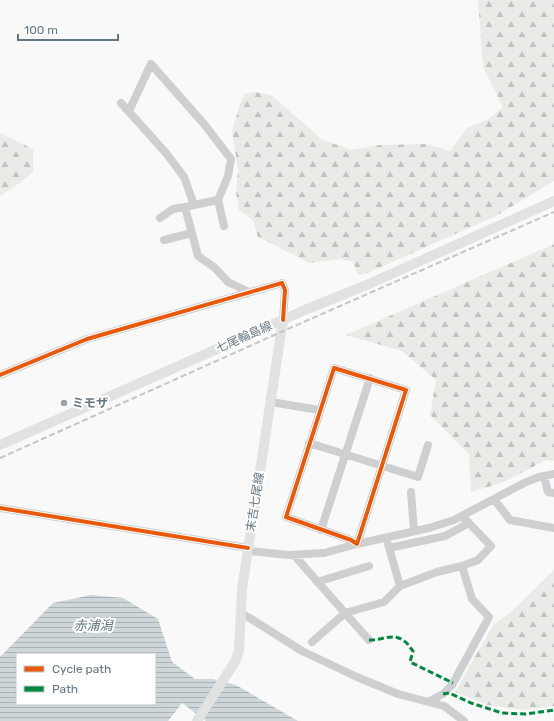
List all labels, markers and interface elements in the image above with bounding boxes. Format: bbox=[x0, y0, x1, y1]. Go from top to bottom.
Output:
scale bar bbox=[18, 16, 118, 42]
text: 100 m bbox=[24, 23, 58, 37]
street label: 七尾輪島線 bbox=[214, 318, 274, 356]
place label: ミモザ bbox=[72, 396, 108, 410]
marker: ミモザ bbox=[59, 398, 69, 408]
street label: 末吉七尾線 bbox=[243, 471, 267, 533]
water label: 赤浦潟 bbox=[73, 618, 114, 633]
legend bbox=[16, 653, 156, 705]
text: Cycle path bbox=[52, 662, 111, 676]
text: Path bbox=[52, 682, 78, 696]

